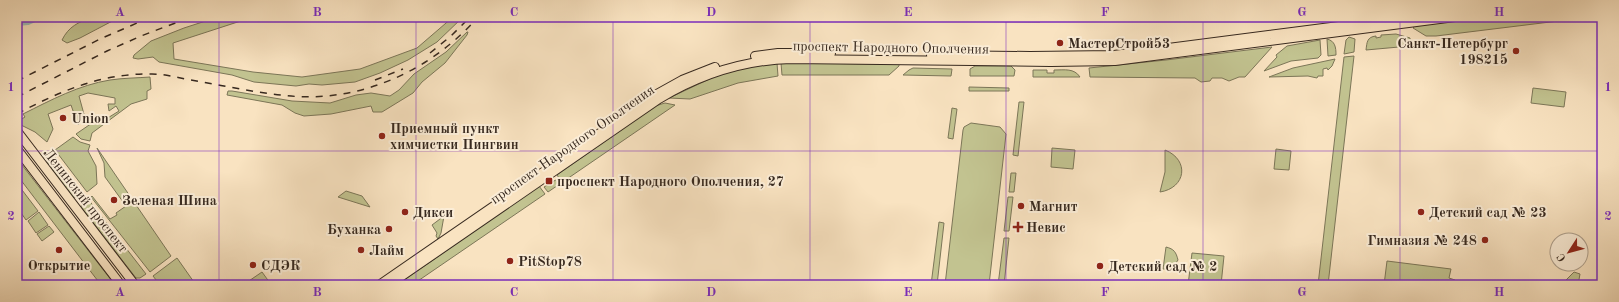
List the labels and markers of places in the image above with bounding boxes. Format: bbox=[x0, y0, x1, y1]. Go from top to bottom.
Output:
place label: МастерСтрой53 bbox=[1068, 37, 1170, 51]
place label: Санкт-Петербург 198215 bbox=[1397, 37, 1508, 67]
marker: МастерСтрой53 bbox=[1055, 38, 1065, 48]
marker: Санкт-Петербург 198215 bbox=[1511, 46, 1521, 56]
place label: Union bbox=[71, 112, 109, 126]
marker: Union bbox=[58, 113, 68, 123]
place label: Приемный пункт химчистки Пингвин bbox=[390, 122, 519, 152]
marker: Приемный пункт химчистки Пингвин bbox=[377, 131, 387, 141]
place label: проспект Народного Ополчения, 27 bbox=[557, 175, 784, 189]
marker: проспект Народного Ополчения, 27 bbox=[544, 176, 554, 186]
place label: Зеленая Шина bbox=[122, 194, 217, 208]
marker: Зеленая Шина bbox=[109, 195, 119, 205]
place label: Магнит bbox=[1029, 200, 1078, 214]
marker: Магнит bbox=[1016, 201, 1026, 211]
place label: Дикси bbox=[413, 206, 453, 220]
place label: Детский сад № 23 bbox=[1429, 206, 1547, 220]
marker: Дикси bbox=[400, 207, 410, 217]
marker: Детский сад № 23 bbox=[1416, 207, 1426, 217]
place label: Невис bbox=[1026, 221, 1066, 235]
marker: Невис bbox=[1013, 222, 1023, 232]
place label: Буханка bbox=[327, 223, 381, 237]
marker: Буханка bbox=[384, 224, 394, 234]
place label: Гимназия № 248 bbox=[1367, 234, 1477, 248]
marker: Гимназия № 248 bbox=[1480, 235, 1490, 245]
place label: Лайм bbox=[369, 244, 404, 258]
marker: Открытие bbox=[54, 245, 64, 255]
marker: Лайм bbox=[356, 245, 366, 255]
place label: PitStop78 bbox=[518, 255, 582, 269]
marker: PitStop78 bbox=[505, 256, 515, 266]
place label: Открытие bbox=[28, 259, 90, 273]
place label: СДЭК bbox=[261, 259, 301, 273]
marker: СДЭК bbox=[248, 260, 258, 270]
place label: Детский сад № 2 bbox=[1108, 260, 1217, 274]
marker: Детский сад № 2 bbox=[1095, 261, 1105, 271]

